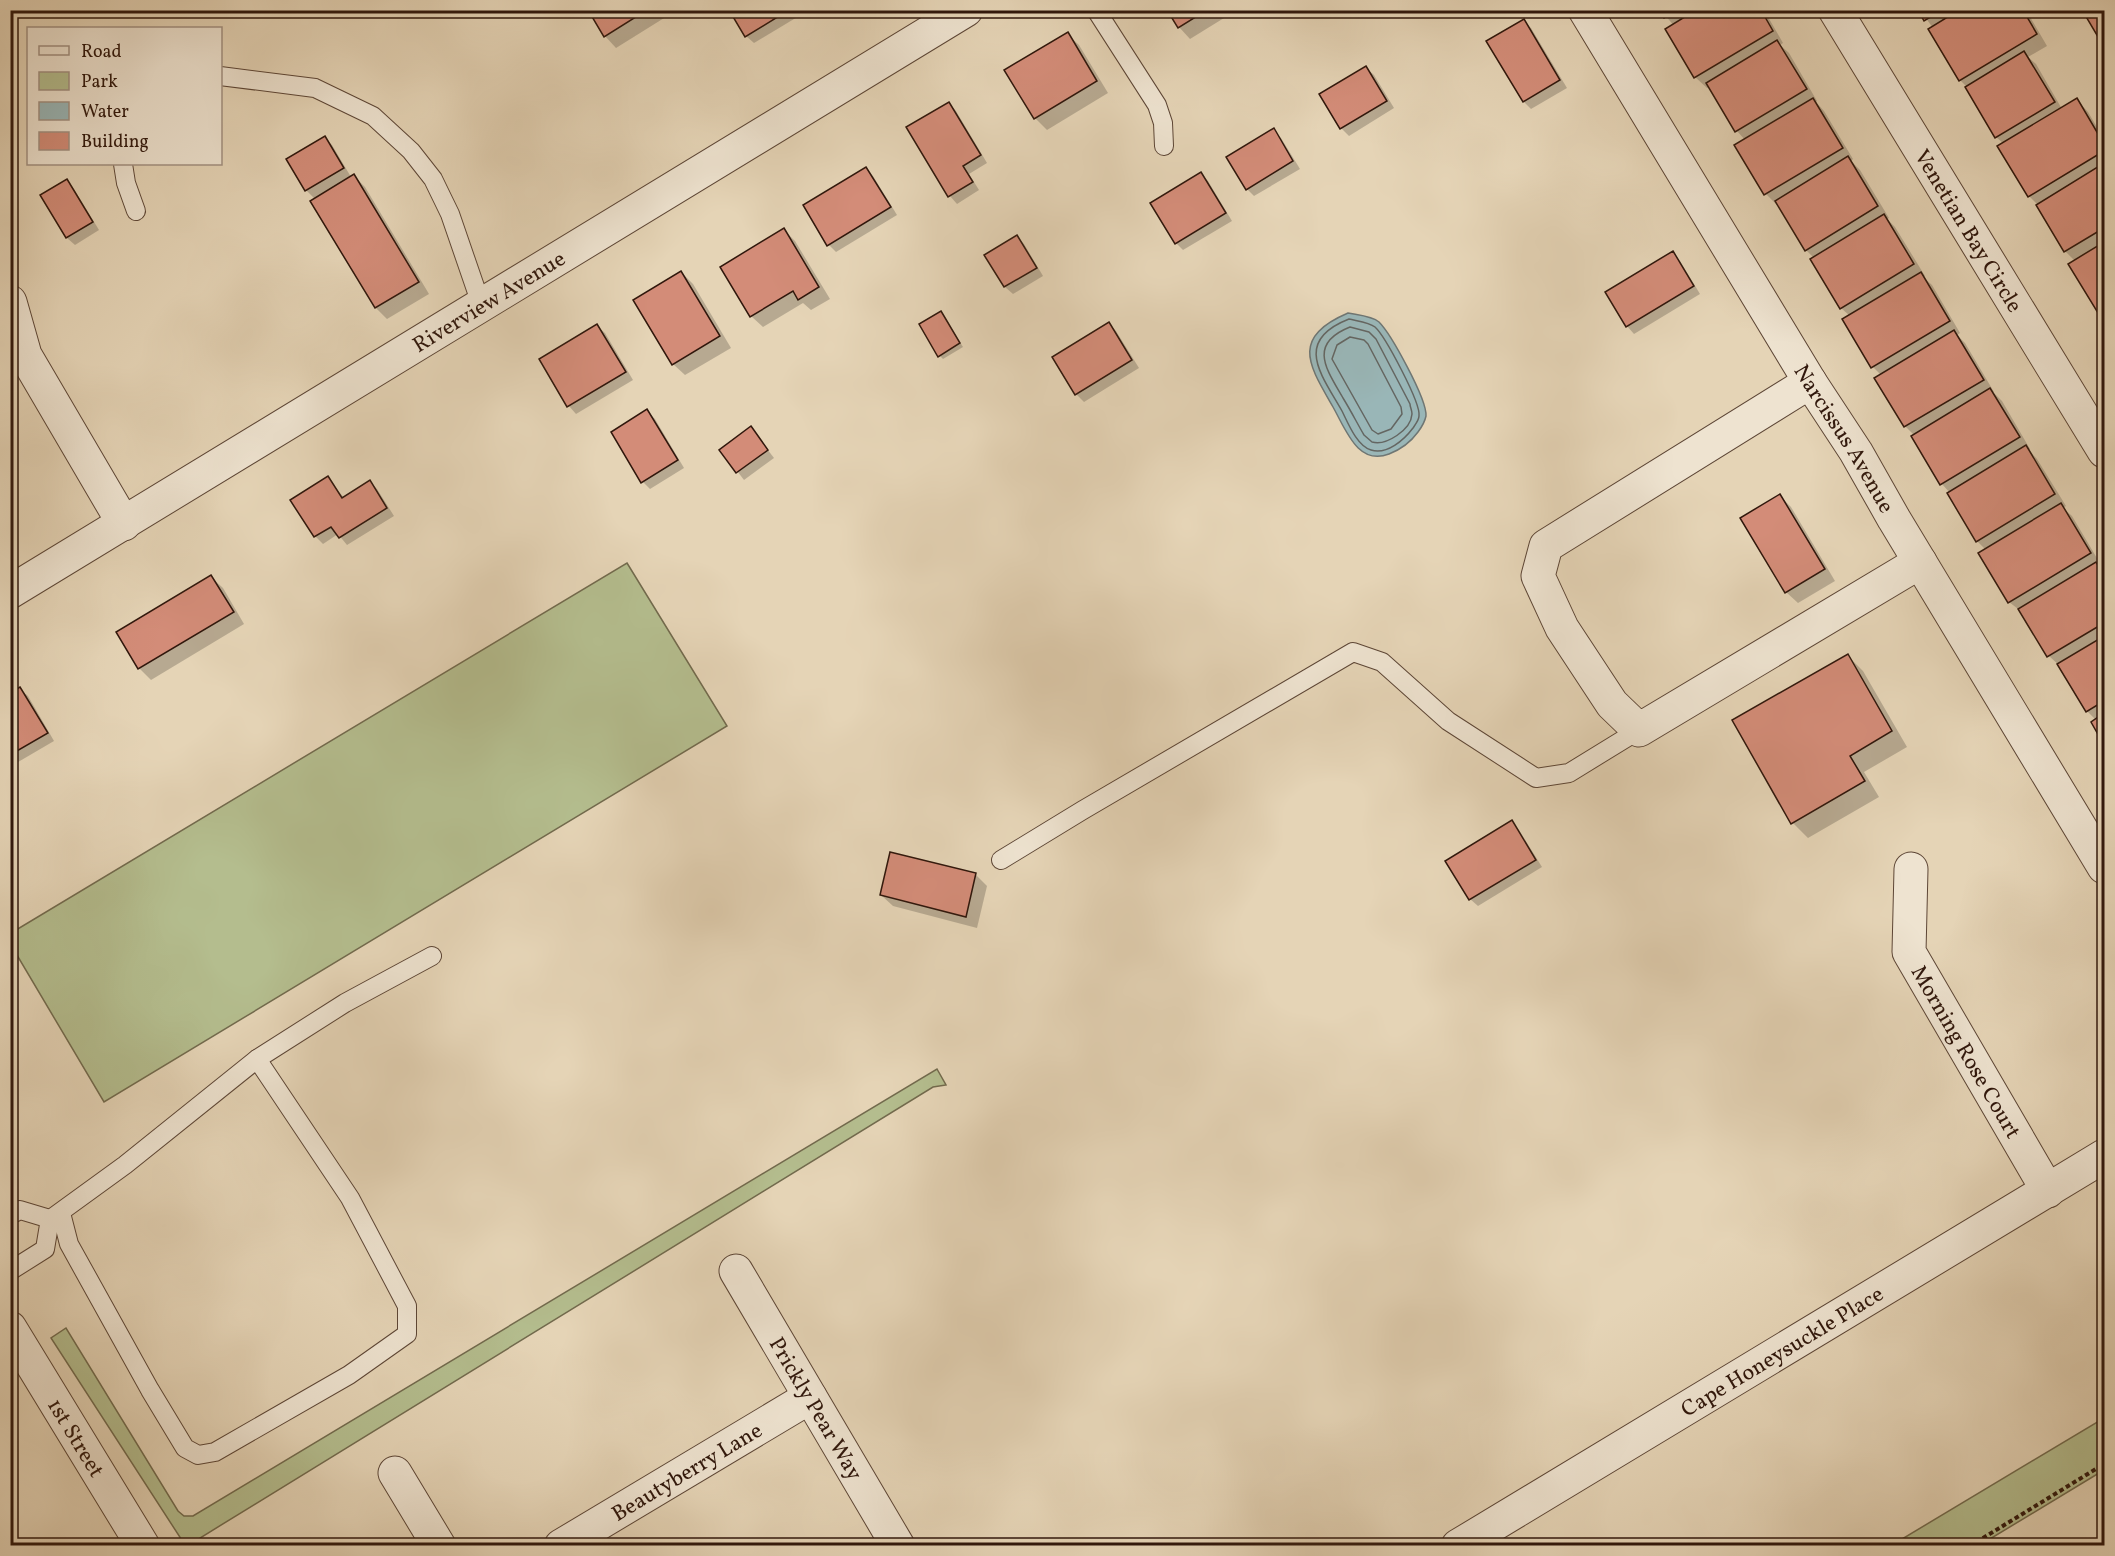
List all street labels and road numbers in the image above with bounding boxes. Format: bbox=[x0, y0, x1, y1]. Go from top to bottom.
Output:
street label: Venetian Bay Circle bbox=[1906, 144, 2029, 319]
street label: Riverview Avenue bbox=[407, 244, 572, 361]
street label: Narcissus Avenue bbox=[1785, 359, 1901, 520]
street label: Morning Rose Court bbox=[1902, 960, 2027, 1145]
street label: Cape Honeysuckle Place bbox=[1676, 1280, 1890, 1426]
street label: Prickly Pear Way bbox=[760, 1332, 869, 1487]
street label: 1st Street bbox=[38, 1393, 111, 1484]
street label: Beautyberry Lane bbox=[606, 1416, 769, 1530]

